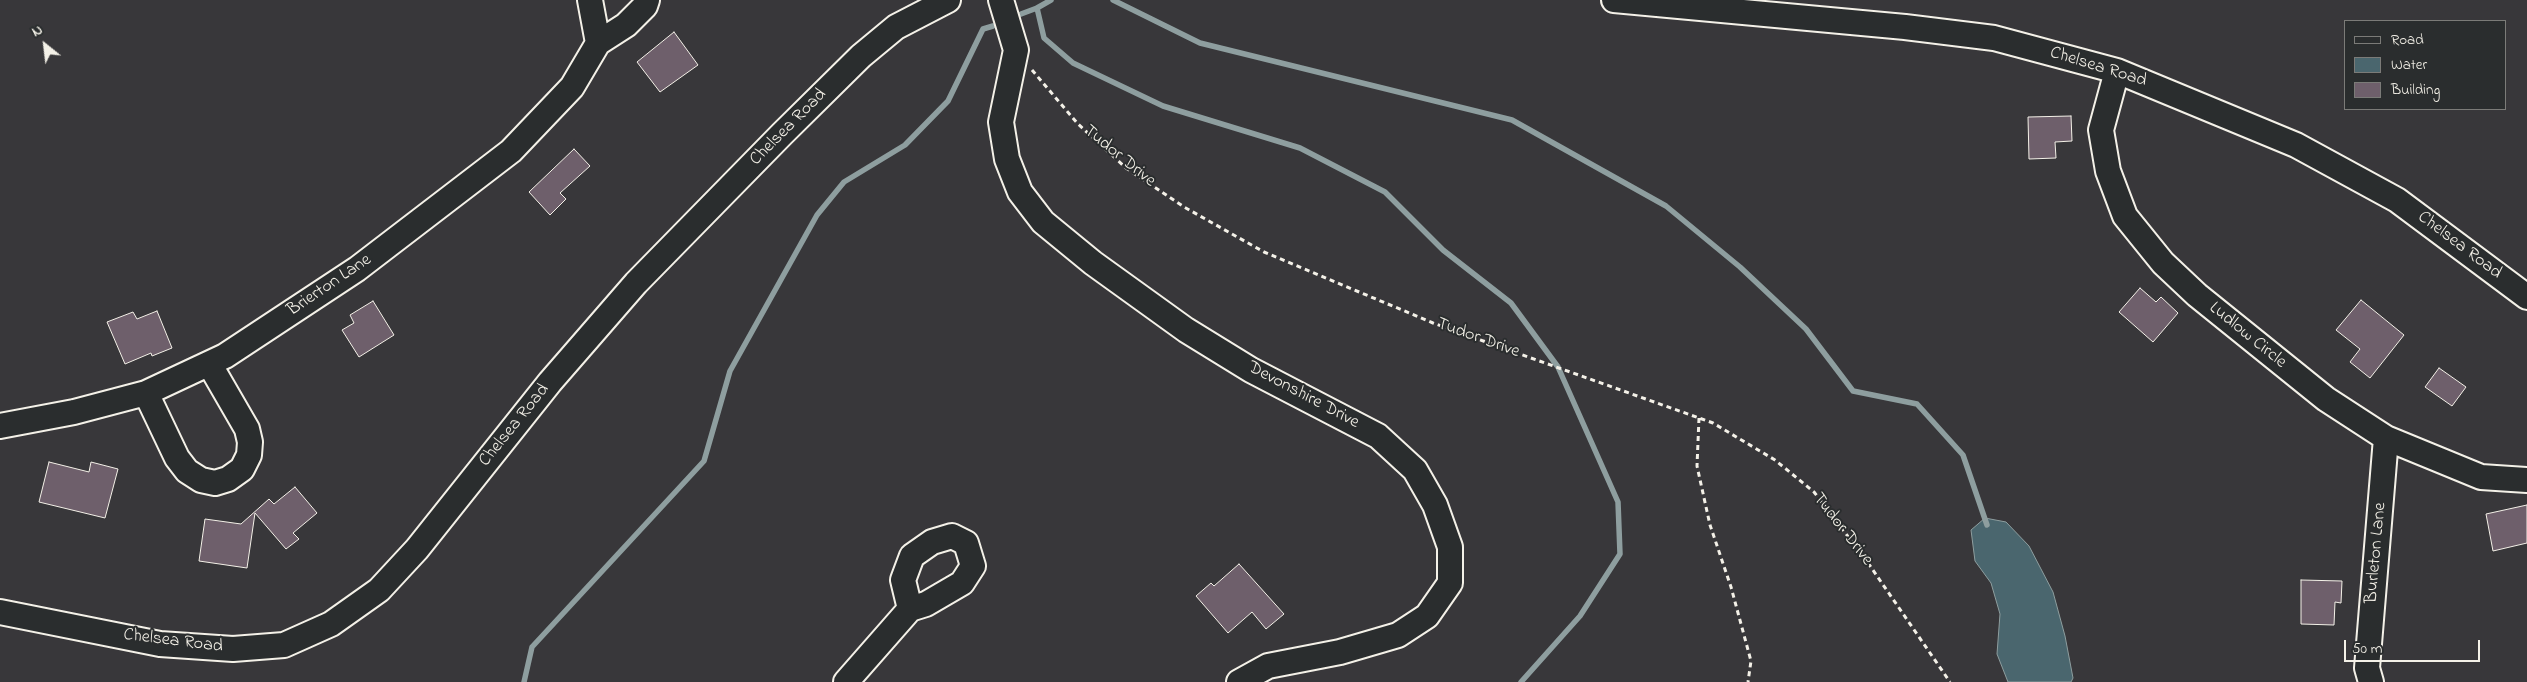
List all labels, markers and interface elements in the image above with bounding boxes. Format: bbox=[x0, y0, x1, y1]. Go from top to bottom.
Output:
north arrow bbox=[20, 20, 70, 70]
text: N bbox=[28, 20, 47, 43]
legend bbox=[2344, 20, 2507, 110]
text: Road bbox=[2391, 29, 2424, 51]
street label: Chelsea Road bbox=[2047, 43, 2149, 93]
text: Water bbox=[2391, 54, 2427, 76]
text: Building bbox=[2391, 79, 2440, 101]
street label: Chelsea Road bbox=[746, 85, 832, 171]
street label: Tudor Drive bbox=[1079, 121, 1159, 193]
street label: Chelsea Road bbox=[2413, 207, 2505, 285]
street label: Brierton Lane bbox=[284, 250, 376, 322]
street label: Ludlow Circle bbox=[2204, 298, 2290, 374]
street label: Tudor Drive bbox=[1434, 314, 1522, 364]
street label: Devonshire Drive bbox=[1244, 358, 1362, 434]
street label: Chelsea Road bbox=[475, 380, 555, 472]
street label: Tudor Drive bbox=[1807, 489, 1877, 571]
street label: Burleton Lane bbox=[2362, 502, 2392, 604]
street label: Chelsea Road bbox=[122, 625, 224, 659]
scale bar bbox=[2347, 630, 2483, 662]
text: 50 m bbox=[2352, 638, 2382, 660]

